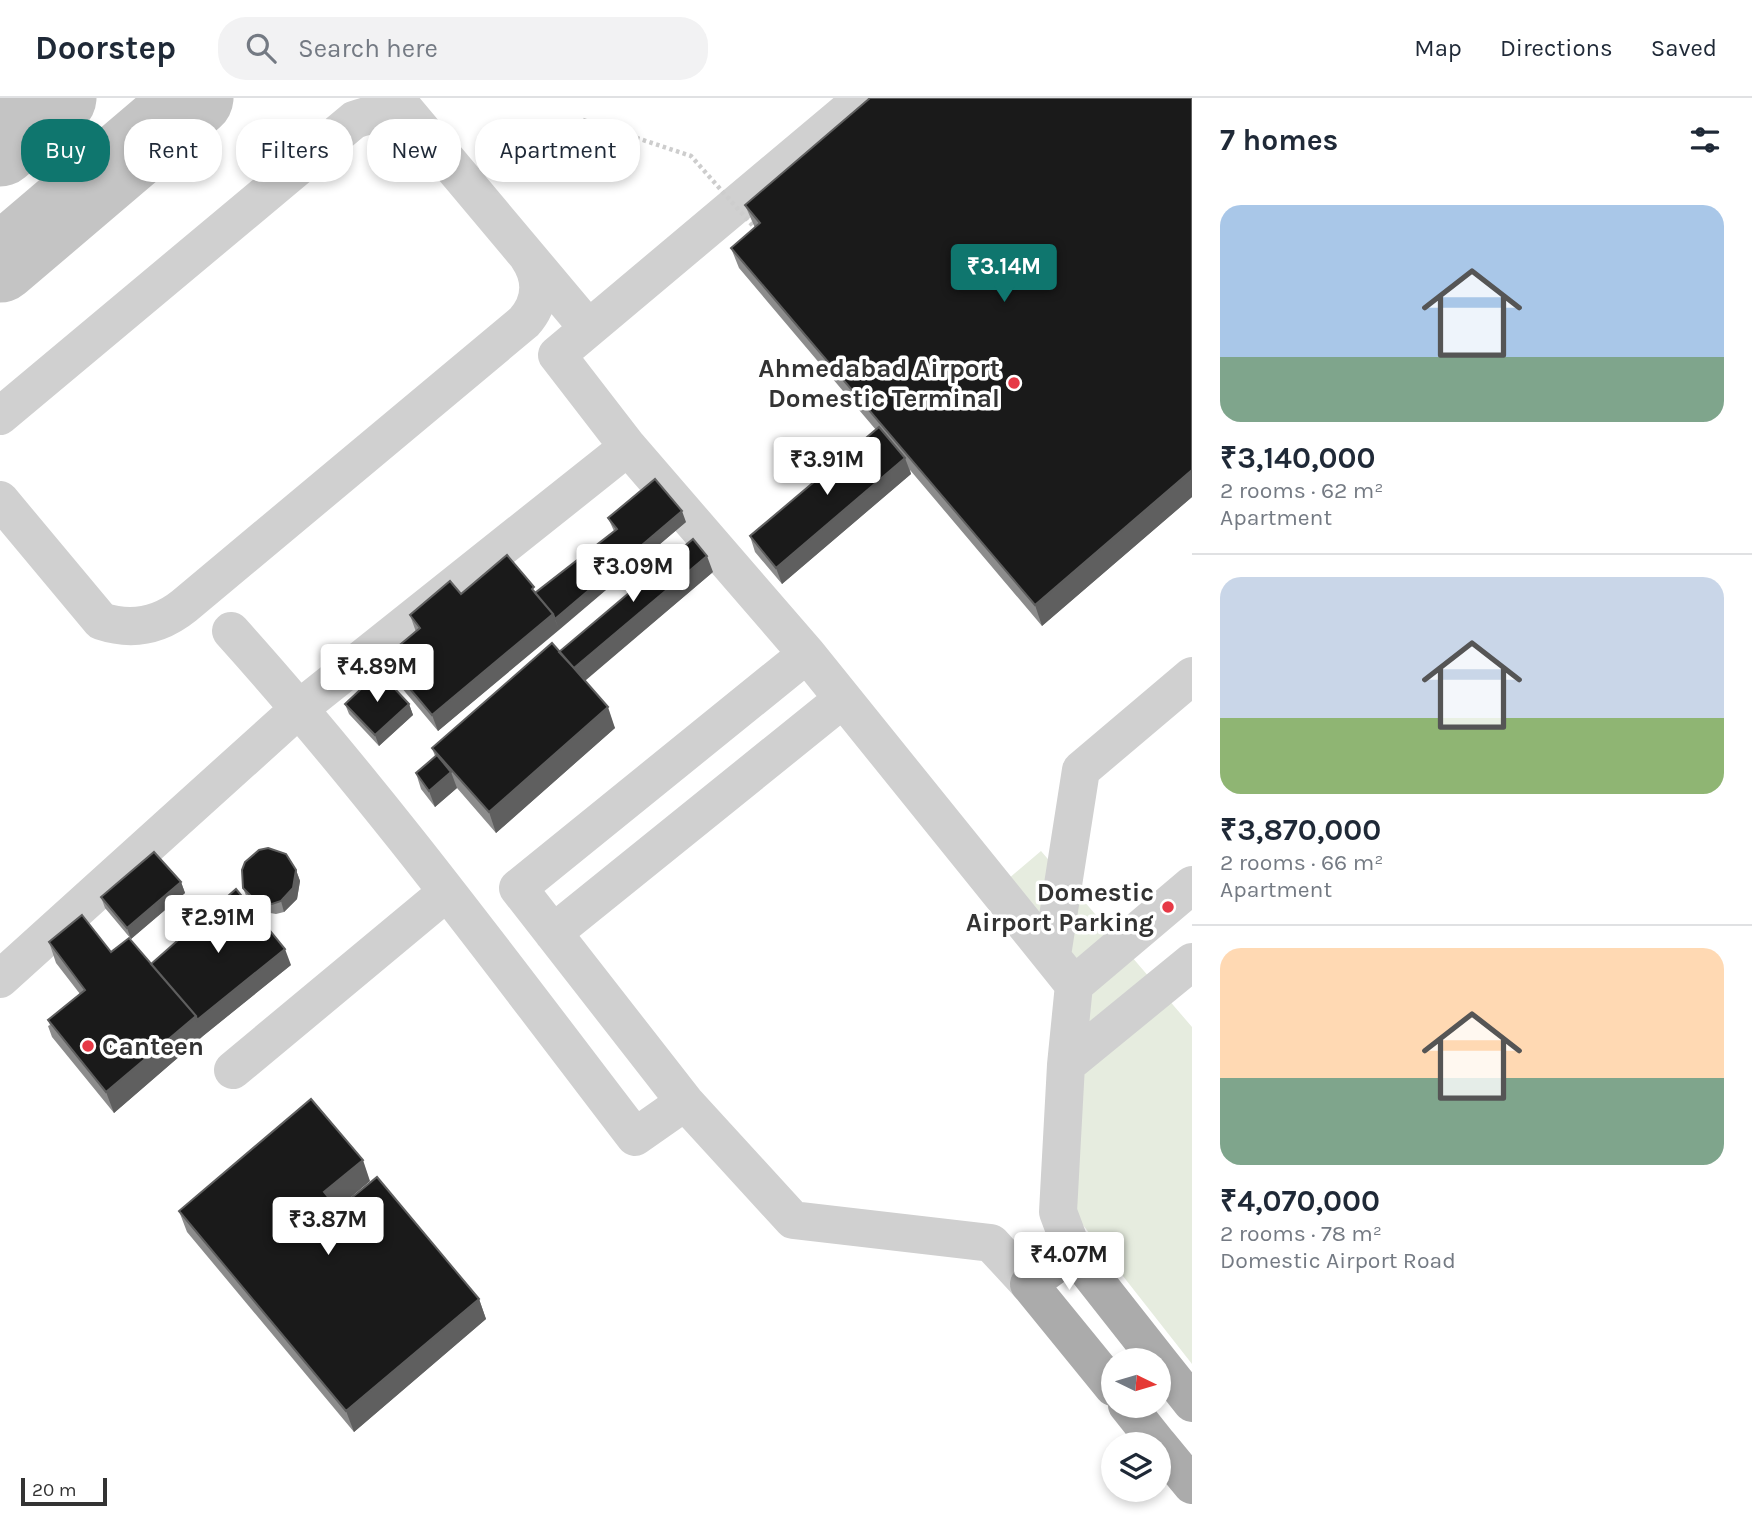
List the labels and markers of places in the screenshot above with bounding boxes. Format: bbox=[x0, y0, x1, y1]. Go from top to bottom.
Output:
pin: ₹3.14M bbox=[947, 244, 1061, 304]
place label: Ahmedabad Airport Domestic Terminal bbox=[758, 353, 1000, 414]
marker: Ahmedabad Airport Domestic Terminal bbox=[1006, 375, 1022, 391]
pin: ₹3.91M bbox=[770, 438, 884, 497]
pin: ₹3.09M bbox=[576, 545, 690, 604]
pin: ₹4.89M bbox=[320, 644, 434, 704]
place label: Domestic Airport Parking bbox=[966, 877, 1154, 938]
pin: ₹2.91M bbox=[161, 896, 275, 955]
marker: Domestic Airport Parking bbox=[1160, 899, 1176, 915]
place label: Canteen bbox=[102, 1031, 204, 1062]
marker: Canteen bbox=[80, 1038, 96, 1054]
pin: ₹3.87M bbox=[271, 1198, 385, 1257]
pin: ₹4.07M bbox=[1012, 1232, 1126, 1292]

